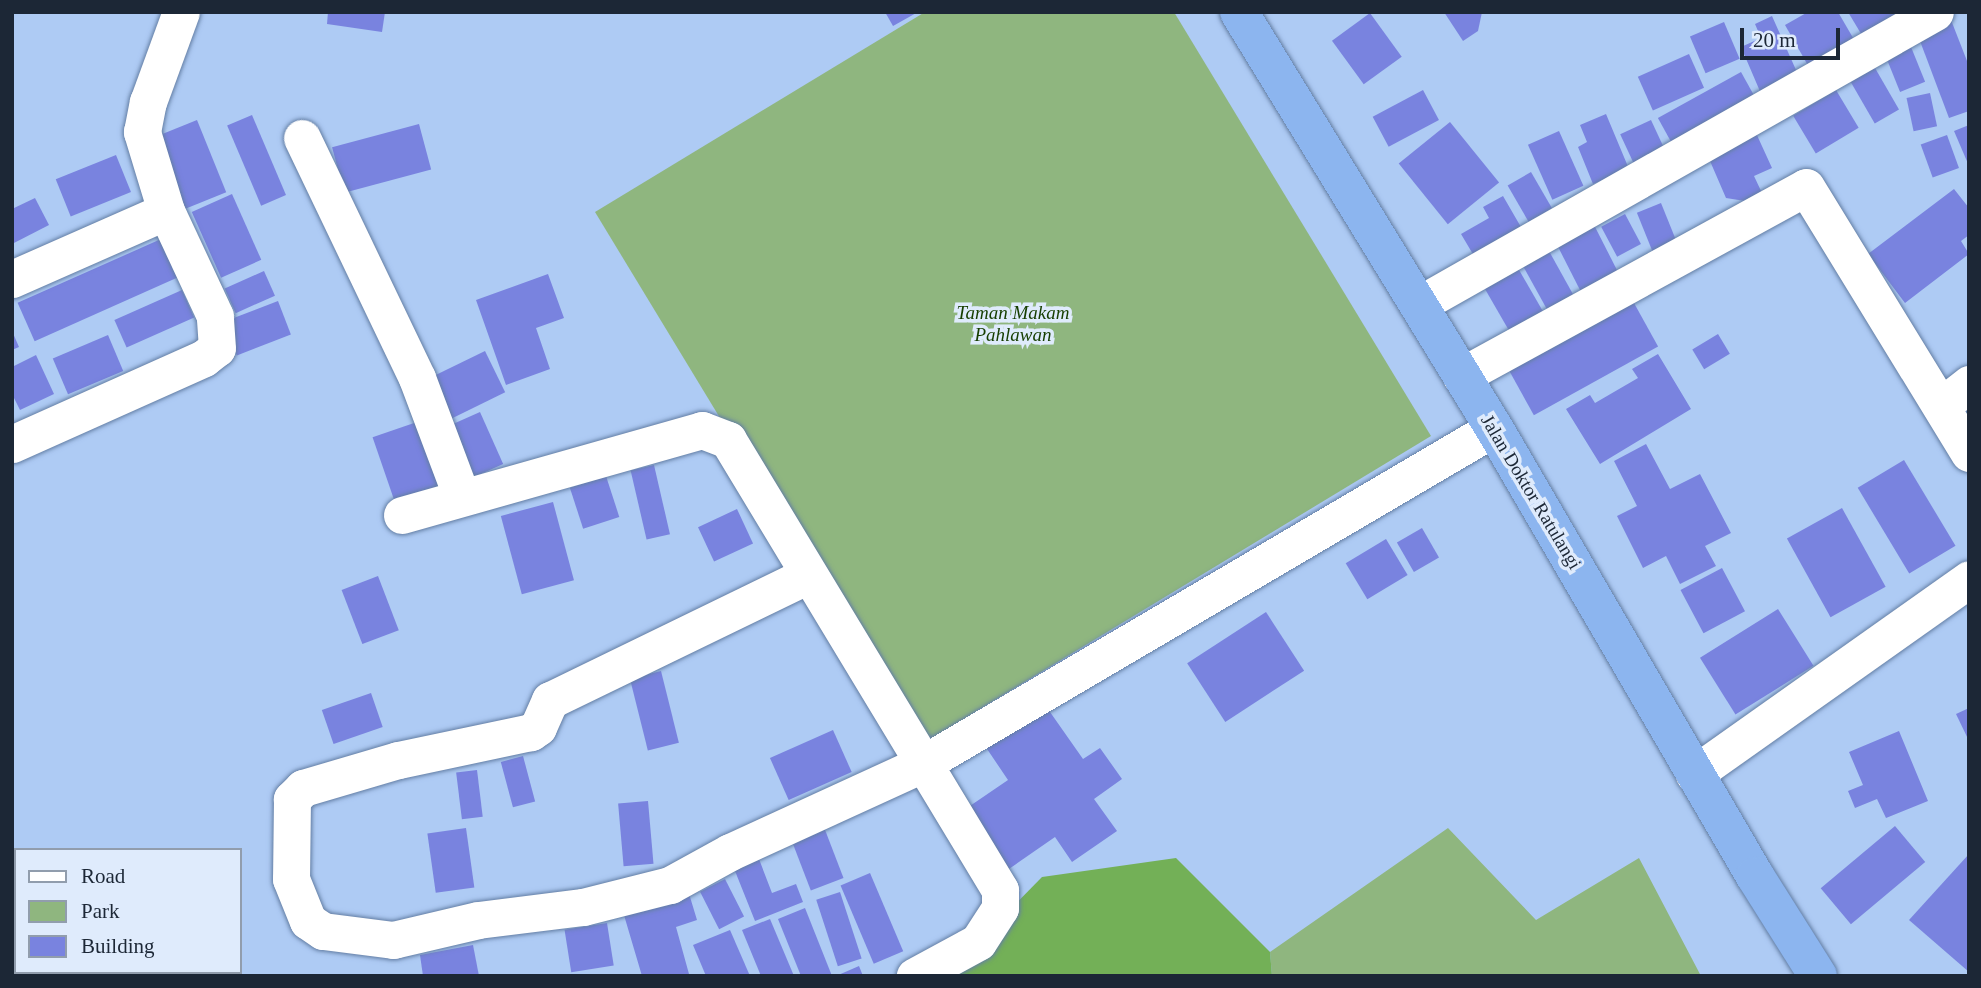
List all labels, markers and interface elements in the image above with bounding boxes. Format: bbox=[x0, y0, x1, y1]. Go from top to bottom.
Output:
scale bar bbox=[1743, 14, 1843, 58]
text: 20 m bbox=[1753, 28, 1796, 52]
park label: Taman Makam Pahlawan bbox=[957, 302, 1069, 346]
street label: Jalan Doktor Ratulangi bbox=[1476, 411, 1586, 573]
legend bbox=[14, 848, 242, 974]
text: Road bbox=[81, 864, 125, 888]
text: Park bbox=[81, 899, 120, 923]
text: Building bbox=[81, 934, 155, 958]

